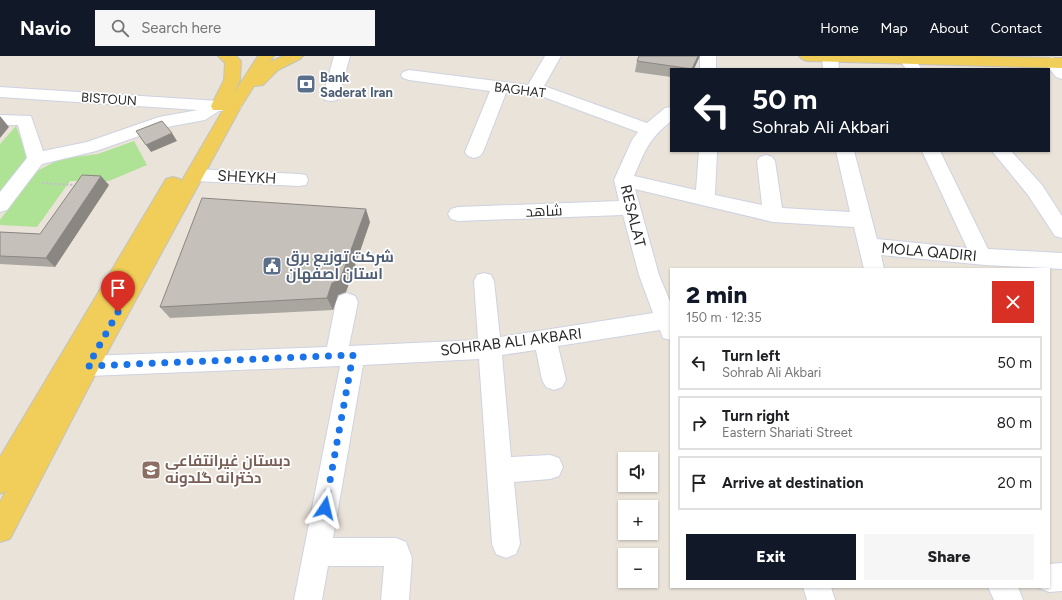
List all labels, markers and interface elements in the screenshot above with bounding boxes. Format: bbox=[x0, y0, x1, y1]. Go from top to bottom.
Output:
search box bbox=[95, 10, 375, 46]
text: Navio bbox=[20, 17, 71, 40]
icon: search bbox=[109, 17, 131, 39]
text: Search here bbox=[141, 19, 221, 37]
text: Home bbox=[820, 20, 859, 37]
text: Map bbox=[881, 20, 908, 37]
text: About bbox=[930, 20, 969, 37]
text: Contact bbox=[991, 20, 1042, 37]
place label: Bank Saderat Iran bbox=[320, 70, 393, 100]
bank icon: Bank Saderat Iran bbox=[295, 73, 317, 95]
street label: BAGHAT bbox=[493, 79, 547, 101]
text: 50 m bbox=[752, 82, 818, 116]
icon: left bbox=[686, 84, 738, 136]
street label: BISTOUN bbox=[81, 90, 137, 108]
text: Sohrab Ali Akbari bbox=[752, 116, 889, 138]
street label: SHEYKH bbox=[217, 166, 277, 188]
street label: RESALAT bbox=[617, 183, 650, 250]
street label: شاهد bbox=[525, 201, 563, 221]
street label: MOLA QADIRI bbox=[881, 239, 977, 265]
place label: شرکت توزیع برق استان اصفهان bbox=[286, 248, 394, 283]
public building icon: شرکت توزیع برق استان اصفهان bbox=[261, 255, 283, 277]
pin bbox=[101, 271, 135, 312]
icon: arrive bbox=[107, 277, 129, 299]
text: 2 min bbox=[686, 280, 747, 309]
button: close bbox=[992, 281, 1034, 323]
text: 150 m · 12:35 bbox=[686, 310, 762, 325]
street label: SOHRAB ALI AKBARI bbox=[439, 324, 583, 360]
text: Turn left bbox=[722, 347, 780, 365]
icon: left bbox=[688, 352, 710, 374]
text: 50 m bbox=[997, 354, 1032, 372]
text: Sohrab Ali Akbari bbox=[722, 365, 821, 380]
text: Turn right bbox=[722, 407, 790, 425]
icon: right bbox=[688, 412, 710, 434]
text: 80 m bbox=[997, 414, 1032, 432]
text: Eastern Shariati Street bbox=[722, 425, 853, 440]
place label: دبستان غیرانتفاعی دخترانه گلدونه bbox=[165, 452, 290, 487]
map controls bbox=[618, 452, 658, 588]
button: sound bbox=[618, 452, 658, 492]
school or university icon: دبستان غیرانتفاعی دخترانه گلدونه bbox=[140, 459, 162, 481]
icon: arrive bbox=[688, 472, 710, 494]
text: Arrive at destination bbox=[722, 474, 863, 492]
text: 20 m bbox=[998, 474, 1032, 492]
position arrow bbox=[304, 487, 346, 529]
button: + bbox=[618, 500, 658, 540]
button: Exit bbox=[686, 534, 856, 580]
button: Share bbox=[864, 534, 1034, 580]
button: − bbox=[618, 548, 658, 588]

